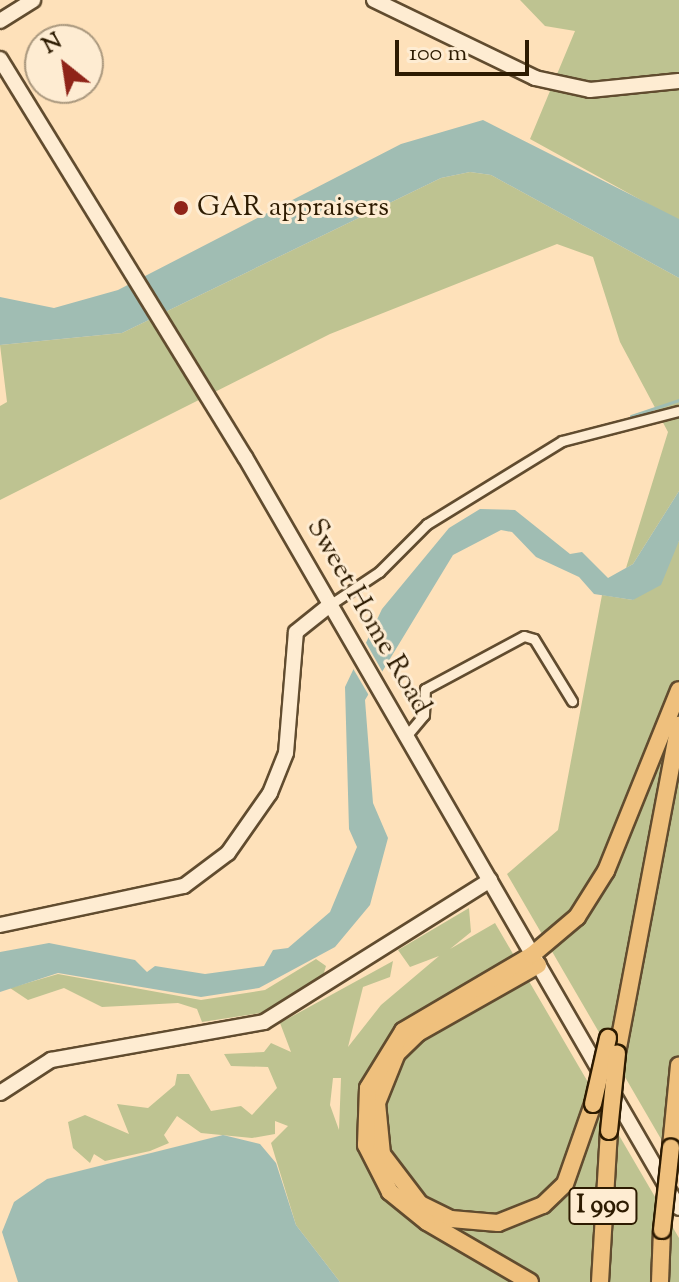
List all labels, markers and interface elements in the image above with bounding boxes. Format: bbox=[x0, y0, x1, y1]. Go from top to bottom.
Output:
north arrow bbox=[24, 24, 104, 104]
scale bar bbox=[399, 24, 533, 74]
text: N bbox=[37, 27, 69, 63]
text: 100 m bbox=[409, 37, 467, 71]
place label: GAR appraisers bbox=[197, 191, 389, 225]
marker: GAR appraisers bbox=[172, 199, 190, 217]
street label: Sweet Home Road bbox=[298, 513, 438, 721]
road number: I 990 bbox=[567, 1184, 639, 1228]

